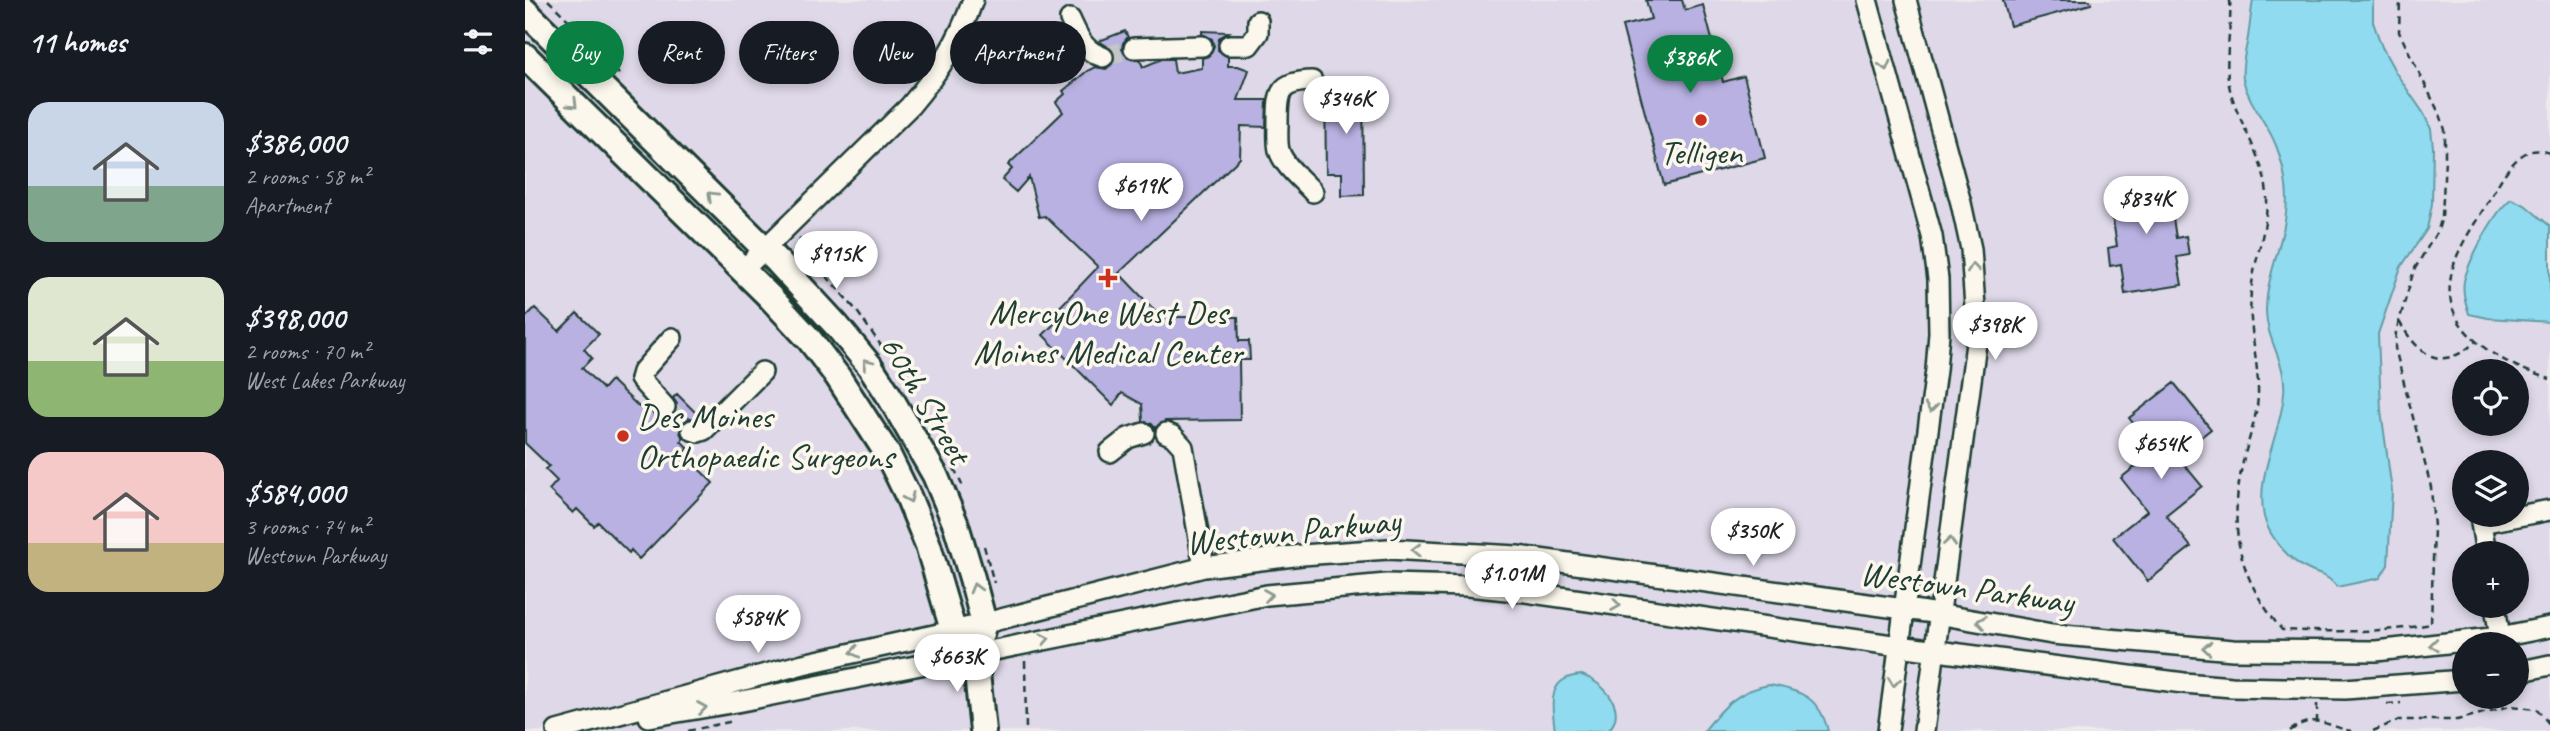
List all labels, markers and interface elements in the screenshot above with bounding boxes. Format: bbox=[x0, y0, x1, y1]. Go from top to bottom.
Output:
chip: Buy bbox=[546, 21, 624, 84]
chip: Rent bbox=[638, 21, 725, 84]
chip: Filters bbox=[739, 21, 839, 84]
chip: New bbox=[853, 21, 936, 84]
chip: Apartment bbox=[950, 21, 1086, 84]
text: 11 homes bbox=[28, 23, 126, 61]
icon: filters bbox=[459, 23, 497, 61]
pin: $386K bbox=[1641, 36, 1739, 95]
text: $386K bbox=[1663, 43, 1717, 72]
one-way arrow bbox=[1877, 60, 1891, 72]
pin: $346K bbox=[1297, 76, 1395, 136]
text: $346K bbox=[1319, 84, 1373, 113]
one-way arrow bbox=[565, 95, 578, 108]
marker: Telligen bbox=[1693, 112, 1709, 128]
text: $386,000 bbox=[245, 124, 346, 162]
icon: home bbox=[84, 130, 168, 214]
place label: Telligen bbox=[1660, 130, 1744, 175]
text: 2 rooms · 58 m² bbox=[245, 162, 369, 191]
pin: $619K bbox=[1092, 164, 1190, 223]
text: $619K bbox=[1114, 171, 1168, 200]
pin: $834K bbox=[2097, 176, 2195, 236]
text: $834K bbox=[2119, 184, 2173, 213]
text: Apartment bbox=[245, 191, 330, 220]
one-way arrow bbox=[707, 191, 720, 204]
pin: $915K bbox=[787, 232, 885, 291]
text: $915K bbox=[810, 239, 862, 268]
one-way arrow bbox=[1965, 262, 1980, 273]
marker: MercyOne West Des Moines Medical Center bbox=[1098, 268, 1118, 288]
place label: MercyOne West Des Moines Medical Center bbox=[974, 290, 1245, 375]
text: $398,000 bbox=[245, 299, 345, 337]
pin: $398K bbox=[1946, 302, 2044, 362]
icon: home bbox=[84, 305, 168, 389]
text: $398K bbox=[1969, 310, 2021, 339]
street label: 60th Street bbox=[869, 326, 983, 475]
text: 2 rooms · 70 m² bbox=[245, 337, 369, 366]
one-way arrow bbox=[862, 358, 875, 370]
map controls bbox=[2452, 359, 2529, 709]
button: locate bbox=[2452, 359, 2529, 436]
text: West Lakes Parkway bbox=[245, 366, 404, 395]
place label: Des Moines Orthopaedic Surgeons bbox=[637, 394, 897, 479]
one-way arrow bbox=[1923, 403, 1938, 414]
pin: $654K bbox=[2112, 421, 2210, 481]
marker: Des Moines Orthopaedic Surgeons bbox=[615, 428, 631, 444]
text: $654K bbox=[2134, 429, 2188, 458]
button: layers bbox=[2452, 450, 2529, 527]
text: $584,000 bbox=[245, 474, 345, 512]
icon: home bbox=[84, 480, 168, 564]
one-way arrow bbox=[901, 491, 915, 504]
street label: Westown Parkway bbox=[1184, 498, 1404, 565]
pin: $350K bbox=[1704, 508, 1802, 568]
text: 3 rooms · 74 m² bbox=[245, 512, 369, 541]
text: $350K bbox=[1727, 516, 1779, 545]
one-way arrow bbox=[1942, 536, 1957, 548]
text: Westown Parkway bbox=[245, 541, 386, 570]
button: + bbox=[2452, 541, 2529, 618]
one-way arrow bbox=[1410, 542, 1421, 557]
street label: Westown Parkway bbox=[1857, 550, 2079, 625]
pin: $1.01M bbox=[1455, 552, 1569, 611]
text: $1.01M bbox=[1481, 559, 1543, 588]
one-way arrow bbox=[969, 582, 983, 594]
one-way arrow bbox=[1262, 588, 1274, 603]
pin: $584K bbox=[709, 596, 807, 655]
one-way arrow bbox=[1610, 597, 1622, 612]
text: $584K bbox=[732, 603, 784, 632]
one-way arrow bbox=[1975, 615, 1987, 630]
one-way arrow bbox=[1039, 632, 1051, 647]
button: − bbox=[2452, 632, 2529, 709]
pin: $663K bbox=[908, 634, 1006, 694]
one-way arrow bbox=[2429, 638, 2440, 653]
one-way arrow bbox=[2201, 641, 2212, 656]
text: $663K bbox=[930, 642, 984, 671]
one-way arrow bbox=[850, 644, 862, 658]
one-way arrow bbox=[1887, 677, 1902, 688]
one-way arrow bbox=[696, 701, 708, 716]

